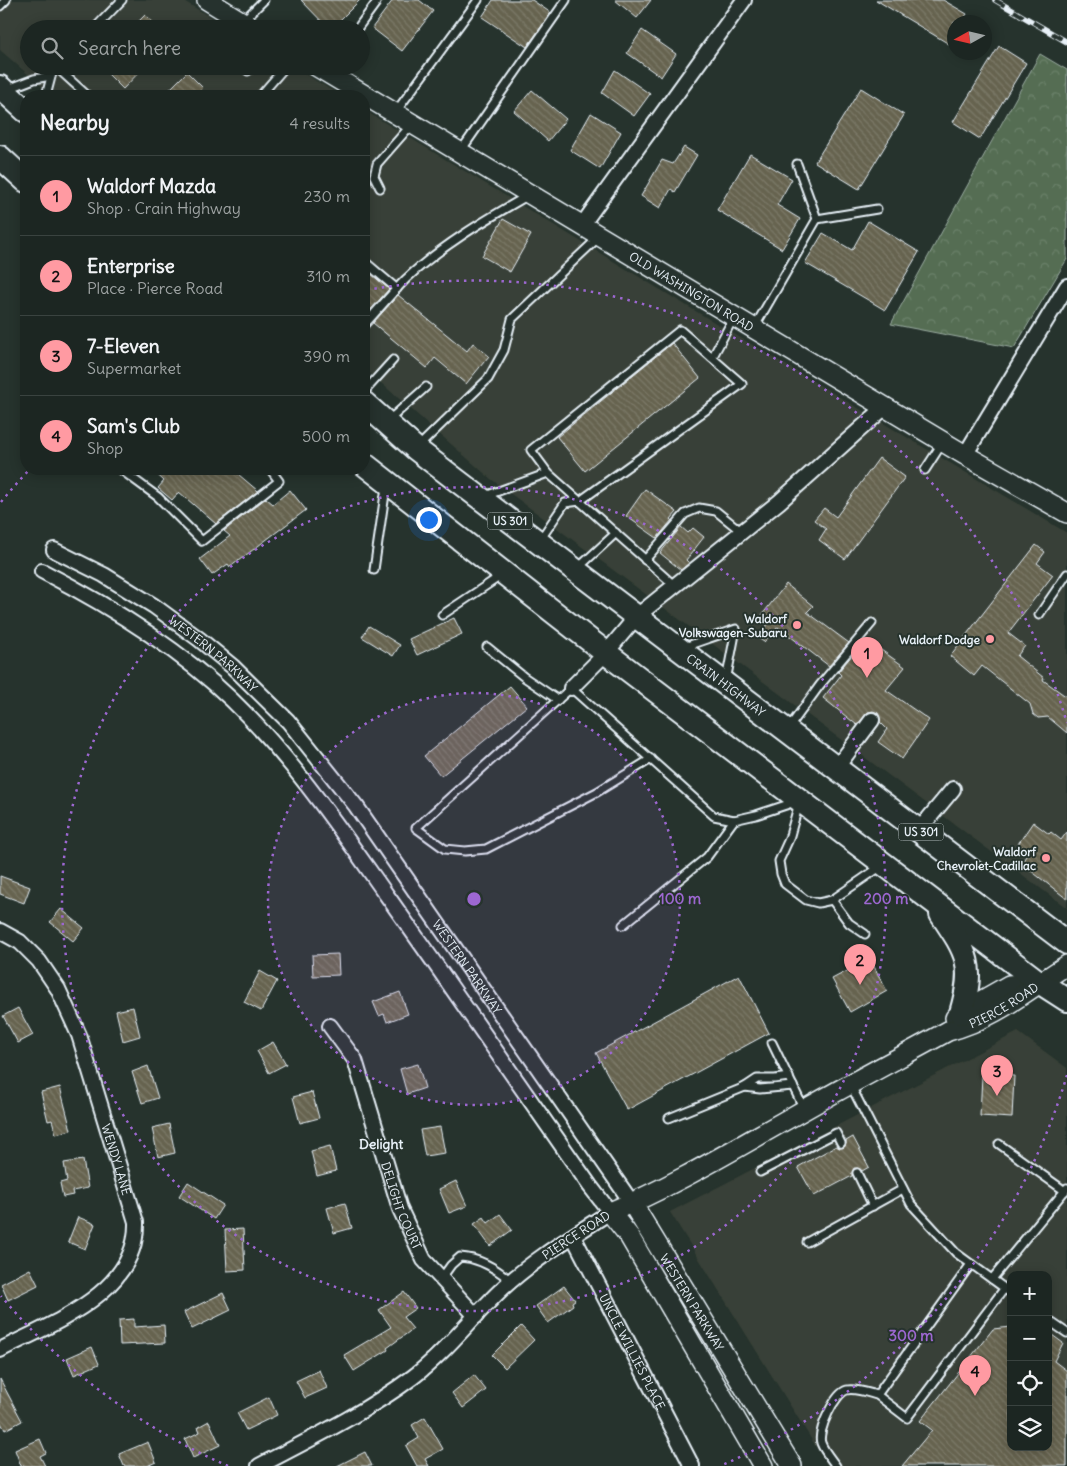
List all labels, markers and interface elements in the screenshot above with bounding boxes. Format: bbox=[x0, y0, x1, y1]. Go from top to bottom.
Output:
north arrow bbox=[947, 15, 992, 60]
search box bbox=[20, 20, 370, 75]
icon: search bbox=[38, 34, 66, 62]
text: Search here bbox=[78, 36, 181, 60]
text: Nearby bbox=[40, 109, 110, 136]
text: 4 results bbox=[289, 113, 350, 133]
text: Waldorf Mazda bbox=[87, 174, 216, 198]
text: 1 bbox=[53, 186, 59, 206]
text: 230 m bbox=[304, 186, 350, 206]
text: Shop · Crain Highway bbox=[87, 198, 241, 218]
street label: OLD WASHINGTON ROAD bbox=[627, 248, 757, 334]
text: Enterprise bbox=[87, 254, 175, 278]
text: 2 bbox=[52, 266, 60, 286]
text: 310 m bbox=[306, 266, 350, 286]
text: Place · Pierce Road bbox=[87, 278, 223, 298]
text: 7-Eleven bbox=[87, 334, 160, 358]
text: 3 bbox=[51, 346, 61, 366]
text: 390 m bbox=[303, 346, 350, 366]
text: Supermarket bbox=[87, 358, 181, 378]
text: Sam's Club bbox=[87, 414, 180, 438]
text: 4 bbox=[51, 426, 61, 446]
text: 500 m bbox=[302, 426, 350, 446]
text: Shop bbox=[87, 438, 123, 458]
your location bbox=[416, 507, 442, 533]
road number: US 301 bbox=[488, 512, 532, 530]
place label: Waldorf Volkswagen-Subaru bbox=[679, 611, 788, 641]
street label: WESTERN PARKWAY bbox=[166, 612, 261, 695]
marker: Waldorf Volkswagen-Subaru bbox=[791, 619, 803, 631]
place label: Waldorf Dodge bbox=[899, 632, 981, 648]
marker: Waldorf Dodge bbox=[984, 633, 996, 645]
pin: 1 bbox=[851, 637, 883, 678]
street label: CRAIN HIGHWAY bbox=[684, 650, 769, 720]
road number: US 301 bbox=[898, 824, 944, 840]
place label: Waldorf Chevrolet-Cadillac bbox=[937, 844, 1037, 873]
marker: Waldorf Chevrolet-Cadillac bbox=[1040, 852, 1052, 864]
text: 100 m bbox=[659, 889, 701, 908]
text: 200 m bbox=[864, 889, 908, 908]
centre of rings bbox=[465, 890, 483, 908]
street label: WESTERN PARKWAY bbox=[430, 917, 506, 1017]
pin: 2 bbox=[844, 944, 876, 985]
street label: PIERCE ROAD bbox=[967, 979, 1041, 1031]
pin: 3 bbox=[981, 1055, 1013, 1096]
street label: WENDY LANE bbox=[99, 1122, 135, 1197]
district label: Delight bbox=[359, 1135, 403, 1153]
street label: DELIGHT COURT bbox=[379, 1160, 425, 1251]
street label: PIERCE ROAD bbox=[539, 1208, 613, 1262]
street label: WESTERN PARKWAY bbox=[657, 1251, 728, 1354]
map controls bbox=[1007, 1271, 1052, 1451]
button: + bbox=[1007, 1271, 1052, 1316]
street label: UNCLE WILLIES PLACE bbox=[597, 1291, 669, 1412]
button: − bbox=[1007, 1316, 1052, 1361]
text: 300 m bbox=[889, 1326, 934, 1345]
pin: 4 bbox=[959, 1355, 991, 1396]
button: locate bbox=[1007, 1361, 1052, 1406]
button: layers bbox=[1007, 1406, 1052, 1451]

